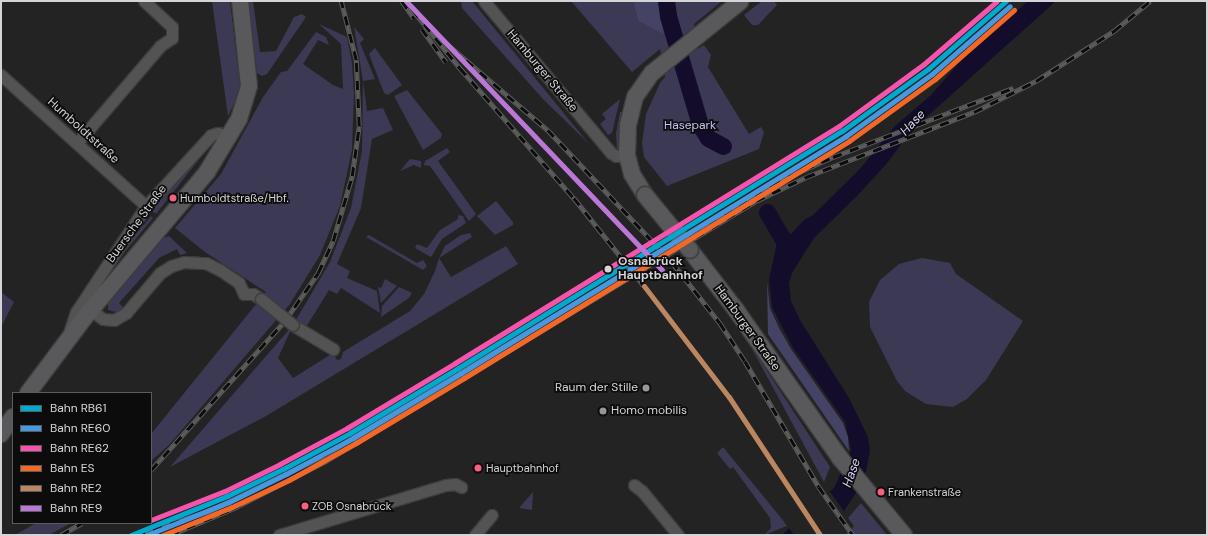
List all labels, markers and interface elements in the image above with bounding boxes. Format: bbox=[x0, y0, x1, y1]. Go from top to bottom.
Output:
street label: Hamburger Straße bbox=[504, 27, 580, 115]
street label: Humboldtstraße bbox=[44, 95, 122, 167]
water label: Hase bbox=[897, 107, 929, 139]
park label: Hasepark bbox=[664, 119, 716, 133]
street label: Buersche Straße bbox=[104, 182, 170, 266]
place label: Humboldtstraße/Hbf. bbox=[180, 191, 289, 205]
marker: Humboldtstraße/Hbf. bbox=[168, 193, 178, 203]
place label: Osnabrück Hauptbahnhof bbox=[618, 255, 703, 283]
marker: Osnabrück Hauptbahnhof bbox=[601, 262, 615, 276]
street label: Hamburger Straße bbox=[711, 282, 783, 374]
place label: Raum der Stille bbox=[555, 381, 638, 395]
marker: Raum der Stille bbox=[641, 383, 651, 393]
legend bbox=[12, 392, 152, 524]
text: Bahn RB61 bbox=[50, 400, 106, 416]
place label: Homo mobilis bbox=[611, 404, 687, 418]
marker: Homo mobilis bbox=[598, 406, 608, 416]
text: Bahn RE60 bbox=[50, 420, 110, 436]
text: Bahn RE62 bbox=[50, 440, 109, 456]
water label: Hase bbox=[840, 456, 864, 490]
text: Bahn ES bbox=[50, 460, 94, 476]
place label: Hauptbahnhof bbox=[486, 461, 559, 475]
marker: Hauptbahnhof bbox=[473, 463, 483, 473]
text: Bahn RE2 bbox=[50, 480, 102, 496]
place label: Frankenstraße bbox=[888, 485, 961, 499]
marker: Frankenstraße bbox=[876, 487, 886, 497]
place label: ZOB Osnabrück bbox=[312, 499, 391, 513]
text: Bahn RE9 bbox=[50, 500, 102, 516]
marker: ZOB Osnabrück bbox=[300, 501, 310, 511]

